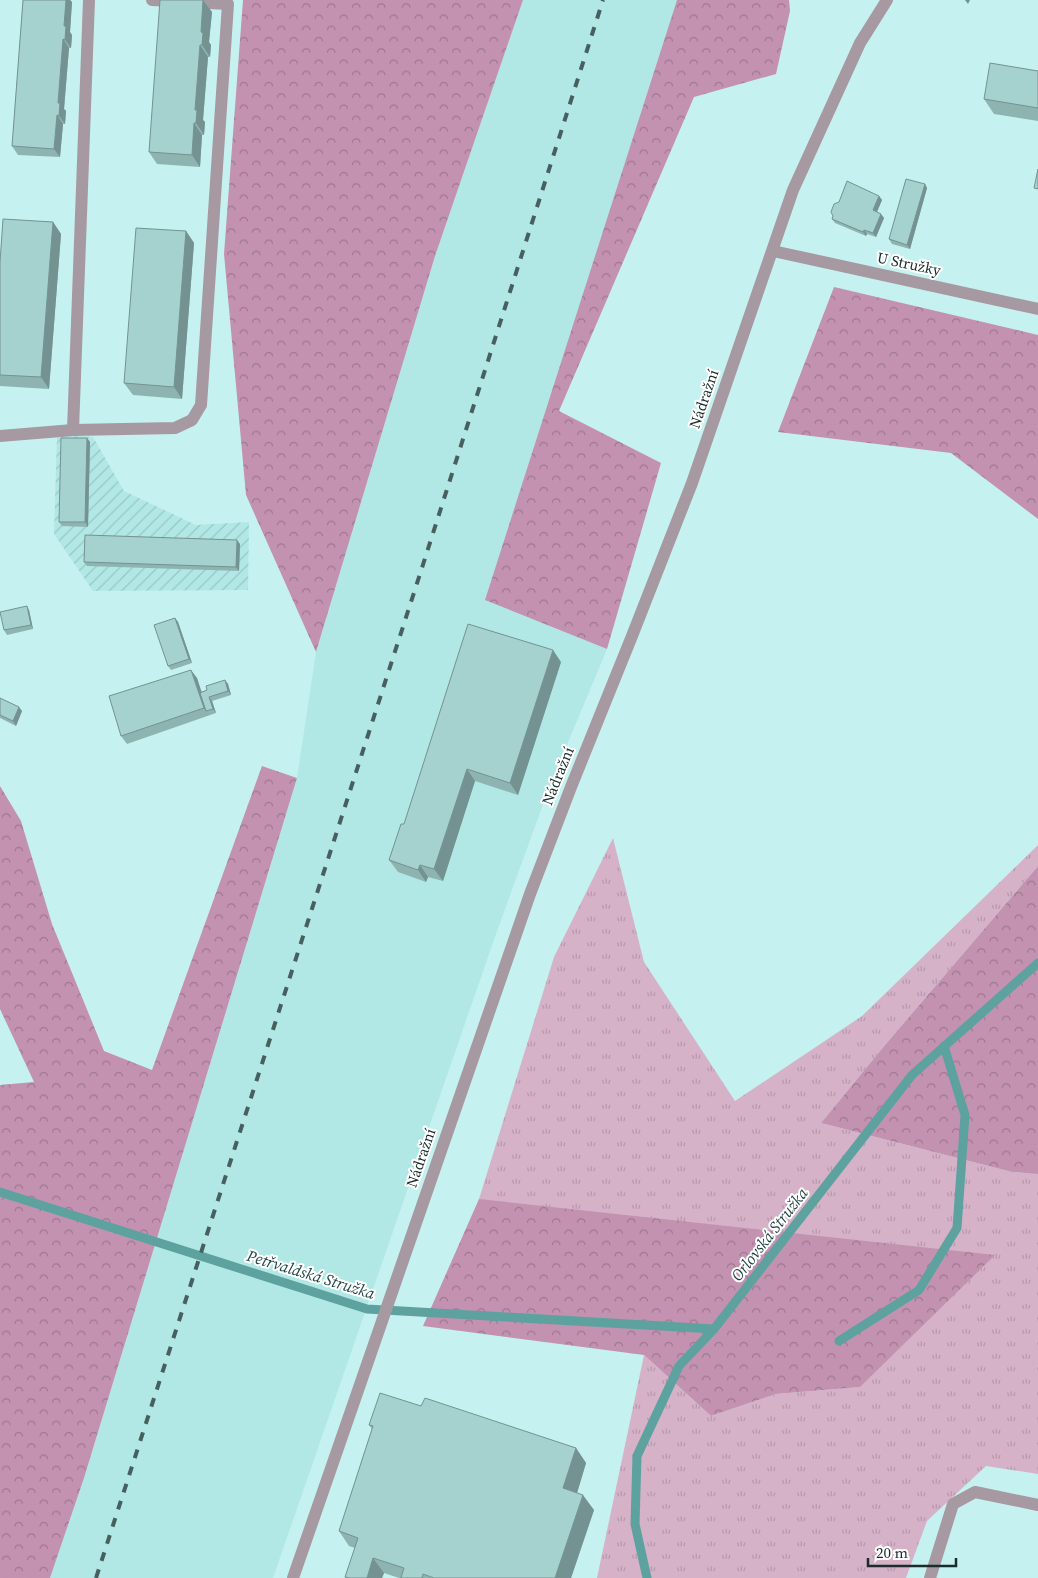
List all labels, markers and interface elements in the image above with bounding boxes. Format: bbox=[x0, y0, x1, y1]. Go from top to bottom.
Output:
street label: U Stružky bbox=[875, 247, 943, 281]
street label: Nádražní bbox=[684, 366, 724, 431]
street label: Nádražní bbox=[536, 743, 579, 808]
street label: Nádražní bbox=[401, 1125, 441, 1190]
water label: Orlovská Stružka bbox=[726, 1182, 813, 1285]
water label: Petřvaldská Stružka bbox=[243, 1244, 378, 1304]
scale bar bbox=[868, 1536, 956, 1568]
text: 20 m bbox=[876, 1542, 908, 1563]

